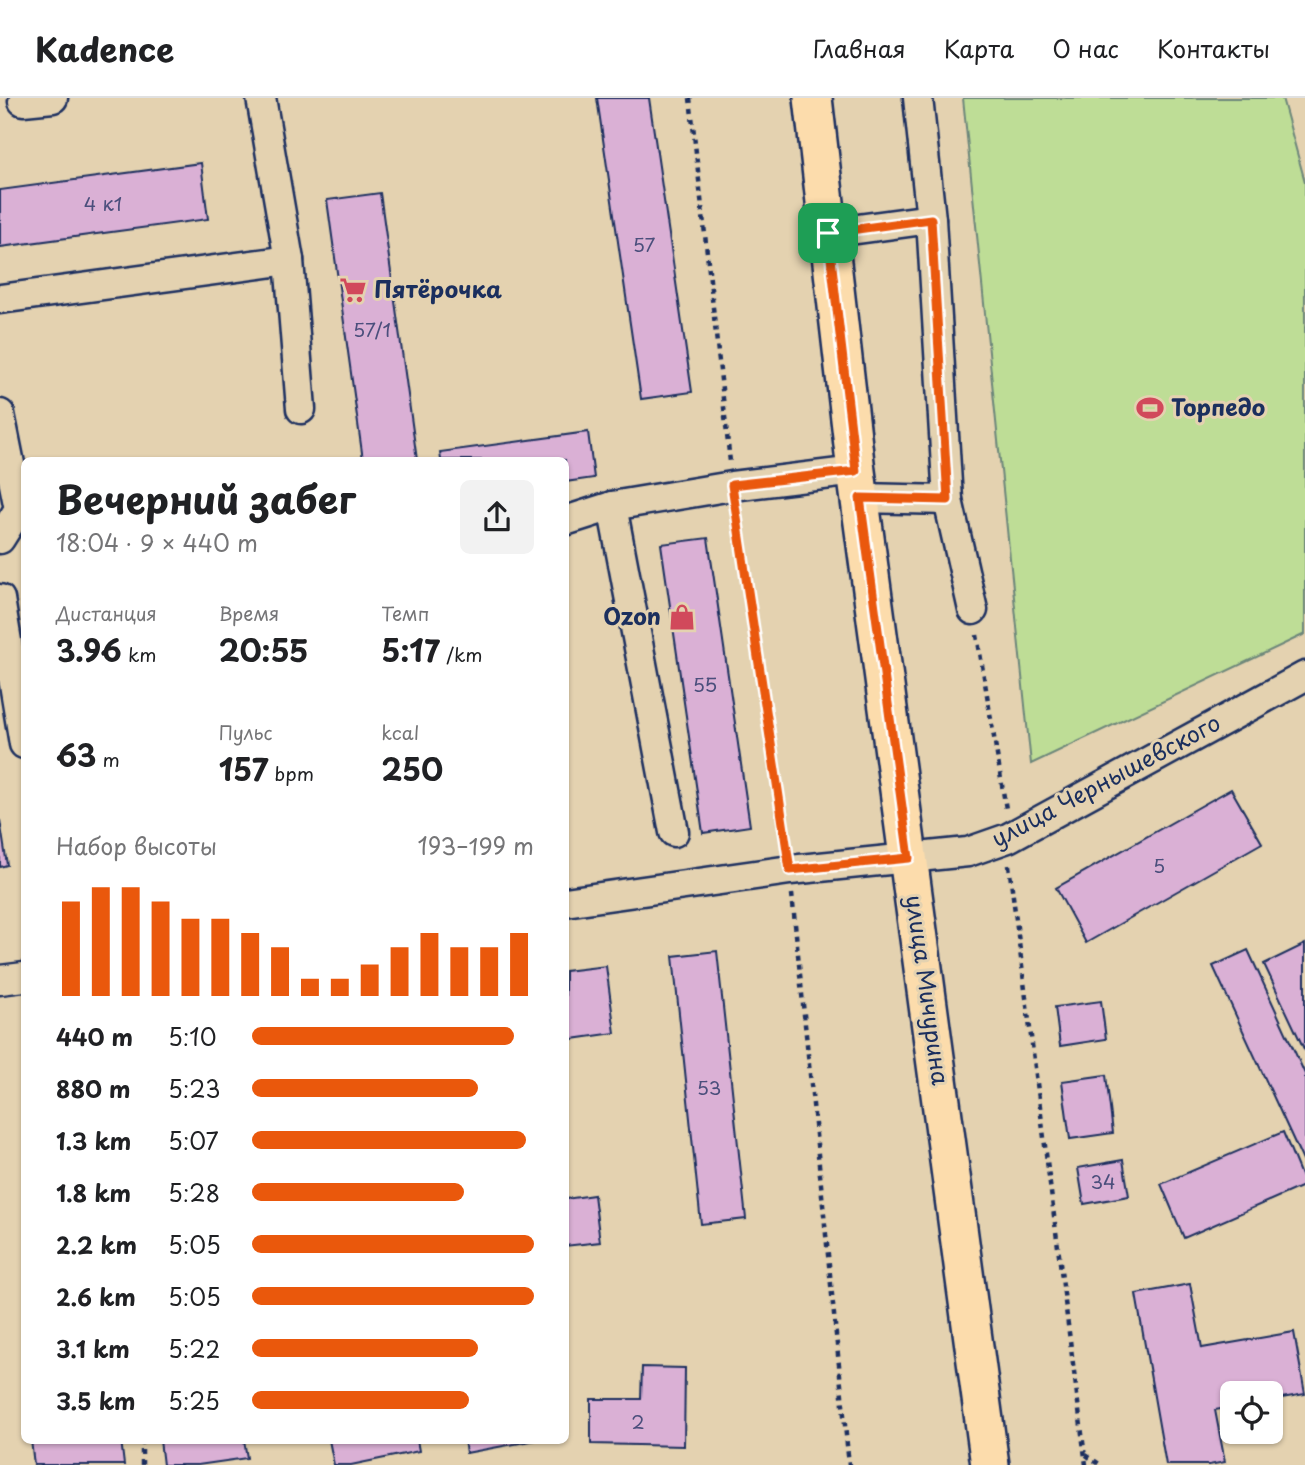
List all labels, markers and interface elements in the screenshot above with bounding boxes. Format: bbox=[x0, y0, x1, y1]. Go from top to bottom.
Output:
text: Kadence bbox=[35, 23, 174, 73]
text: Главная bbox=[813, 30, 906, 66]
text: Карта bbox=[944, 30, 1014, 66]
text: О нас bbox=[1052, 30, 1119, 66]
text: Контакты bbox=[1157, 30, 1270, 66]
house number: 4 к1 bbox=[84, 189, 122, 217]
pin bbox=[798, 203, 858, 263]
icon: arrive bbox=[809, 214, 847, 252]
house number: 57 bbox=[633, 230, 656, 258]
place label: Пятёрочка bbox=[374, 271, 502, 306]
supermarket icon: Пятёрочка bbox=[338, 275, 368, 305]
house number: 57/1 bbox=[353, 315, 391, 343]
place label: Торпедо bbox=[1171, 389, 1266, 424]
sports icon: Торпедо bbox=[1135, 393, 1165, 423]
text: Вечерний забег bbox=[56, 470, 356, 527]
button: share bbox=[460, 480, 534, 554]
text: 18:04 · 9 × 440 m bbox=[56, 525, 258, 560]
place label: Ozon bbox=[603, 598, 661, 633]
text: Дистанция bbox=[56, 599, 157, 627]
text: Время bbox=[219, 599, 279, 627]
text: Темп bbox=[381, 599, 429, 627]
shop icon: Ozon bbox=[667, 602, 697, 632]
text: 3.96 bbox=[56, 627, 122, 672]
text: 20:55 bbox=[219, 627, 309, 672]
text: 5:17 bbox=[381, 627, 440, 672]
text: km bbox=[122, 640, 157, 668]
text: /km bbox=[440, 640, 483, 668]
house number: 55 bbox=[693, 670, 717, 698]
street label: улица Чернышевского bbox=[984, 704, 1226, 855]
text: Пульс bbox=[219, 718, 272, 746]
text: kcal bbox=[381, 718, 419, 746]
text: 63 bbox=[56, 732, 96, 777]
text: m bbox=[96, 745, 120, 773]
text: 157 bbox=[219, 746, 268, 791]
text: 250 bbox=[381, 746, 443, 791]
text: bpm bbox=[268, 759, 314, 787]
text: Набор высоты bbox=[56, 828, 217, 863]
text: 193–199 m bbox=[418, 828, 534, 863]
house number: 5 bbox=[1153, 851, 1165, 879]
street label: улица Мичурина bbox=[898, 892, 959, 1088]
text: 440 m bbox=[56, 1019, 133, 1054]
text: 5:10 bbox=[168, 1019, 216, 1054]
text: 880 m bbox=[56, 1071, 131, 1106]
text: 5:23 bbox=[168, 1071, 221, 1106]
house number: 53 bbox=[697, 1073, 721, 1101]
text: 1.3 km bbox=[56, 1123, 131, 1158]
text: 5:07 bbox=[168, 1123, 219, 1158]
house number: 34 bbox=[1090, 1167, 1116, 1195]
text: 1.8 km bbox=[56, 1175, 131, 1210]
text: 5:28 bbox=[168, 1175, 220, 1210]
text: 2.2 km bbox=[56, 1227, 137, 1262]
text: 5:05 bbox=[168, 1227, 221, 1262]
text: 2.6 km bbox=[56, 1279, 136, 1314]
text: 5:05 bbox=[168, 1279, 221, 1314]
text: 3.1 km bbox=[56, 1331, 130, 1366]
text: 5:22 bbox=[168, 1331, 220, 1366]
map controls bbox=[1220, 1381, 1283, 1444]
button: locate bbox=[1220, 1381, 1283, 1444]
text: 3.5 km bbox=[56, 1383, 136, 1418]
text: 5:25 bbox=[168, 1383, 220, 1418]
house number: 2 bbox=[631, 1407, 645, 1435]

